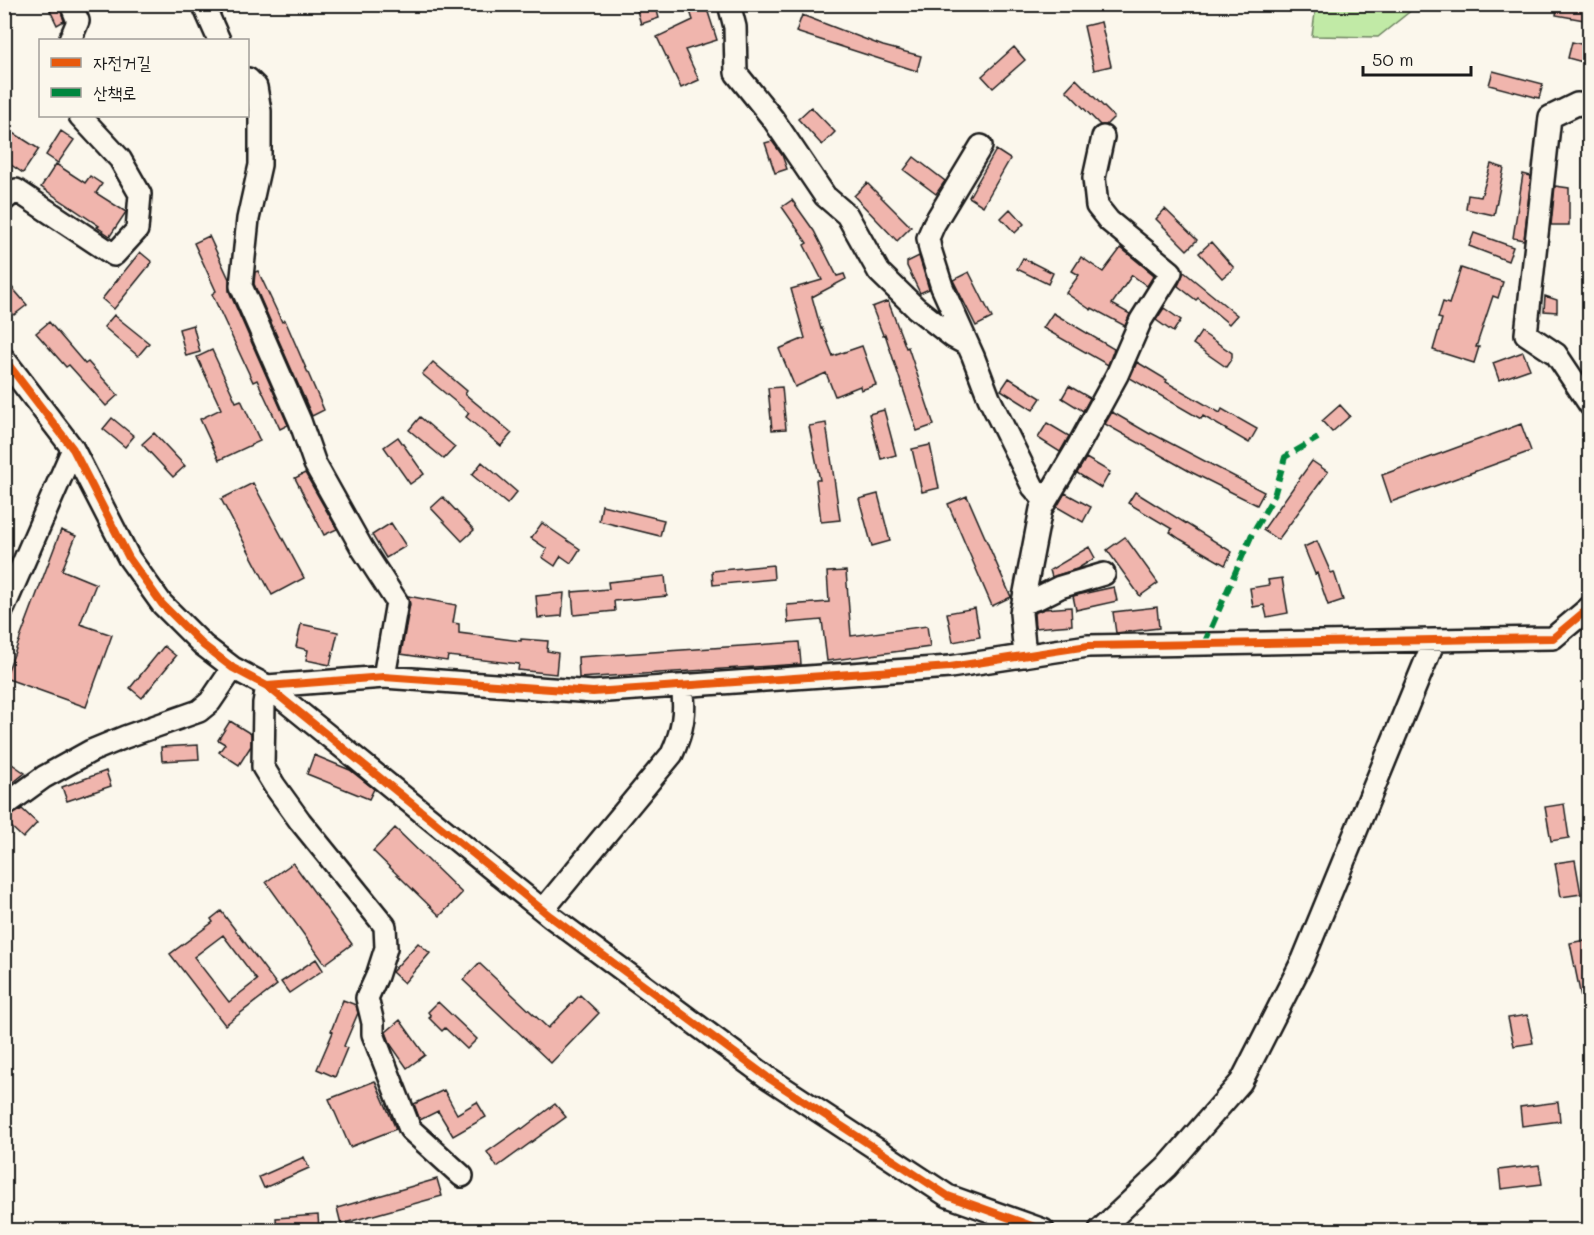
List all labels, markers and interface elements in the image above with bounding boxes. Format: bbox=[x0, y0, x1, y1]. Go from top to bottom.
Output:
legend bbox=[39, 39, 249, 117]
scale bar bbox=[1363, 39, 1471, 77]
text: 50 m bbox=[1372, 47, 1414, 71]
text: 자전거길 bbox=[93, 50, 151, 74]
text: 산책로 bbox=[93, 80, 136, 104]

